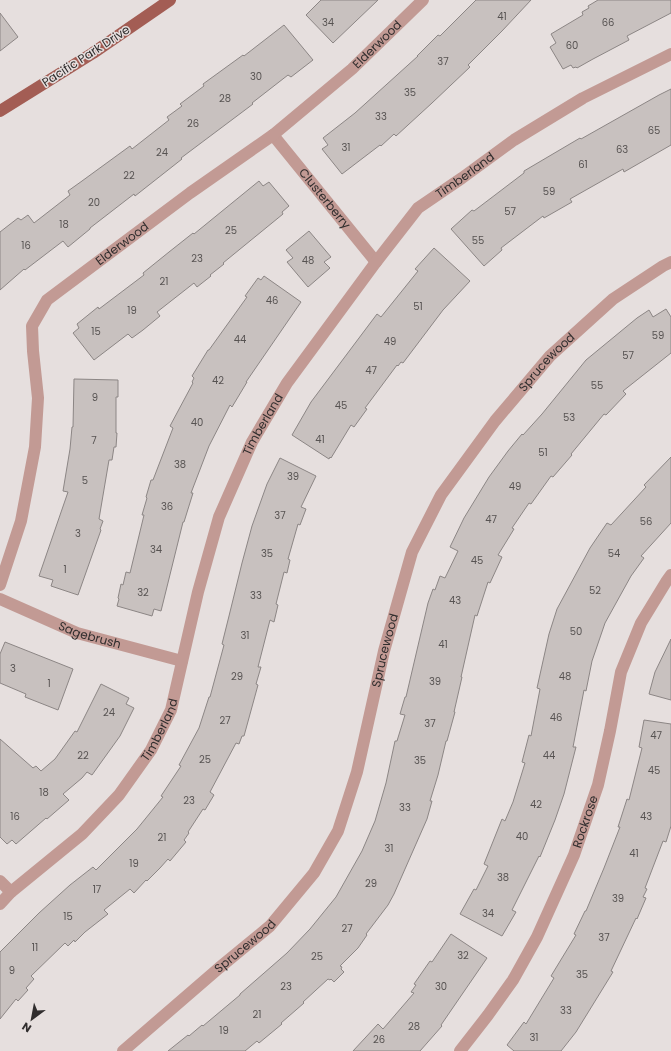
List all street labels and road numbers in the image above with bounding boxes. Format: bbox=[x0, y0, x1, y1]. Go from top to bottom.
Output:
street label: Elderwood bbox=[349, 16, 405, 72]
street label: Pacific Park Drive bbox=[38, 21, 133, 90]
street label: Timberland bbox=[432, 148, 498, 202]
street label: Clusterberry bbox=[295, 164, 355, 233]
street label: Elderwood bbox=[92, 218, 152, 269]
street label: Sprucewood bbox=[514, 329, 578, 395]
street label: Timberland bbox=[238, 390, 287, 458]
street label: Sprucewood bbox=[367, 611, 402, 689]
street label: Sagebrush bbox=[56, 617, 123, 652]
street label: Timberland bbox=[137, 697, 181, 765]
street label: Rockrose bbox=[568, 793, 602, 850]
street label: Sprucewood bbox=[210, 916, 280, 976]

